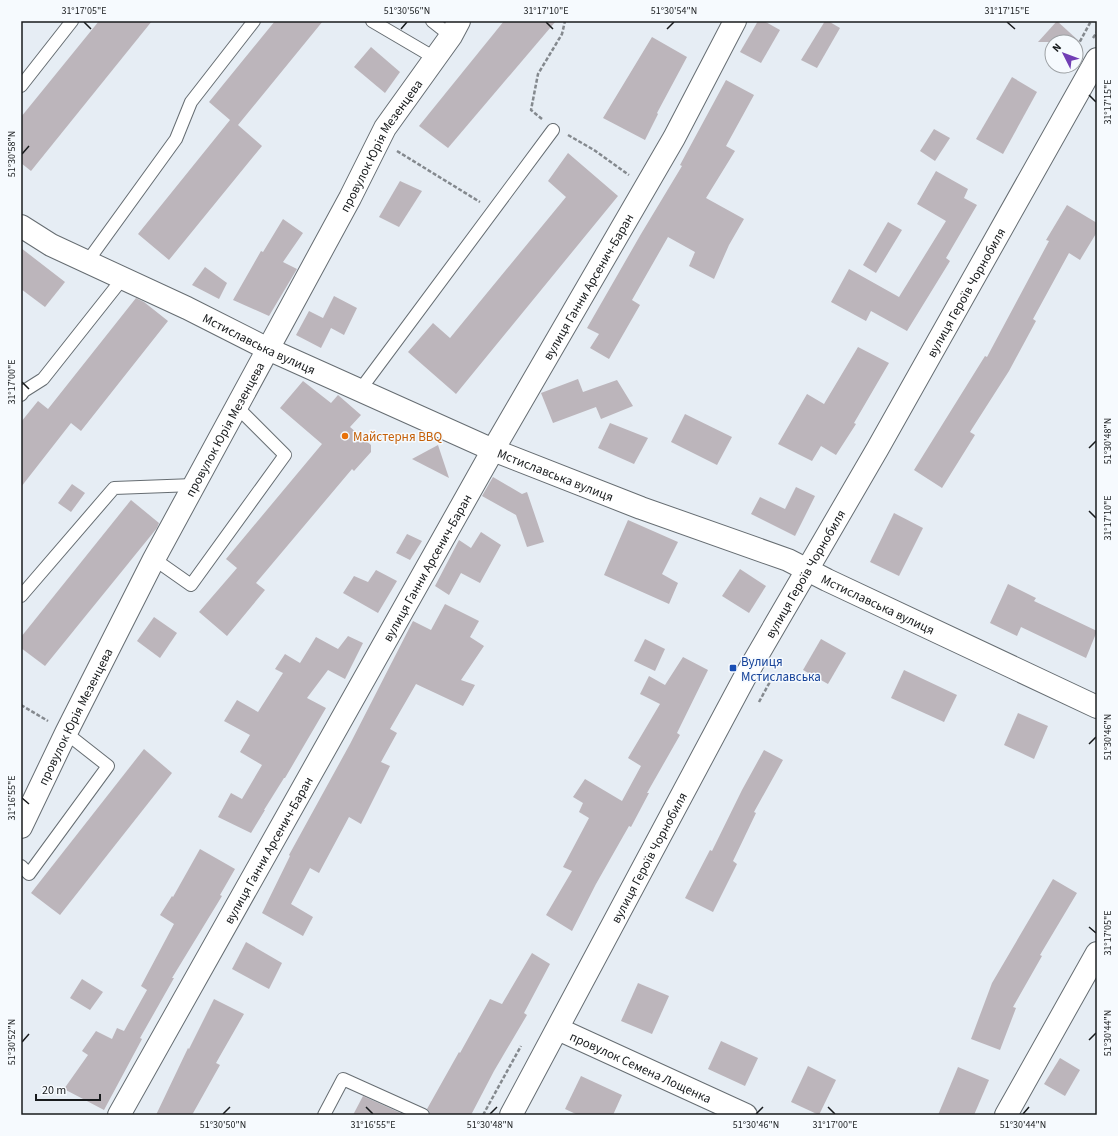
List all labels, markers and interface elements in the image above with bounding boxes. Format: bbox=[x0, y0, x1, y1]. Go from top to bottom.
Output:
text: 31°17'05"E bbox=[61, 4, 107, 18]
text: 51°30'56"N bbox=[384, 4, 430, 18]
text: 31°17'10"E bbox=[523, 4, 569, 18]
text: 51°30'54"N bbox=[651, 4, 697, 18]
text: 31°17'15"E bbox=[984, 4, 1030, 18]
north arrow bbox=[1044, 34, 1084, 74]
text: N bbox=[1049, 40, 1065, 55]
street label: провулок Юрія Мезенцева bbox=[336, 76, 427, 216]
text: 31°17'15"E bbox=[1101, 79, 1115, 125]
text: 51°30'58"N bbox=[5, 131, 19, 177]
street label: вулиця Ганни Арсенич-Баран bbox=[539, 210, 638, 364]
street label: вулиця Героїв Чорнобиля bbox=[923, 225, 1010, 361]
street label: Мстиславська вулиця bbox=[199, 309, 318, 379]
text: 31°17'00"E bbox=[5, 359, 19, 405]
street label: провулок Юрія Мезенцева bbox=[181, 359, 269, 500]
text: 51°30'48"N bbox=[1101, 418, 1115, 464]
place label: Майстерня BBQ bbox=[353, 428, 443, 446]
marker: Майстерня BBQ bbox=[340, 431, 350, 441]
street label: Мстиславська вулиця bbox=[494, 445, 616, 506]
street label: вулиця Ганни Арсенич-Баран bbox=[379, 491, 476, 645]
text: 31°17'10"E bbox=[1101, 495, 1115, 541]
street label: вулиця Героїв Чорнобиля bbox=[761, 507, 850, 642]
street label: Мстиславська вулиця bbox=[818, 571, 937, 639]
street label: провулок Юрія Мезенцева bbox=[34, 645, 117, 789]
place label: Вулиця Мстиславська bbox=[741, 653, 821, 686]
marker: Вулиця Мстиславська bbox=[728, 663, 738, 673]
text: 51°30'46"N bbox=[1101, 714, 1115, 760]
street label: вулиця Ганни Арсенич-Баран bbox=[220, 773, 318, 928]
text: 31°16'55"E bbox=[5, 775, 19, 821]
street label: вулиця Героїв Чорнобиля bbox=[607, 789, 692, 927]
text: 31°17'05"E bbox=[1101, 910, 1115, 956]
text: 51°30'44"N bbox=[1101, 1010, 1115, 1056]
text: 51°30'52"N bbox=[5, 1019, 19, 1065]
street label: провулок Семена Лощенка bbox=[567, 1028, 714, 1108]
scale bar bbox=[36, 1076, 100, 1102]
text: 20 m bbox=[42, 1082, 66, 1099]
text: 51°30'50"N bbox=[200, 1118, 246, 1132]
text: 31°16'55"E bbox=[350, 1118, 396, 1132]
text: 51°30'48"N bbox=[467, 1118, 513, 1132]
text: 51°30'46"N bbox=[733, 1118, 779, 1132]
text: 31°17'00"E bbox=[812, 1118, 858, 1132]
text: 51°30'44"N bbox=[1000, 1118, 1046, 1132]

